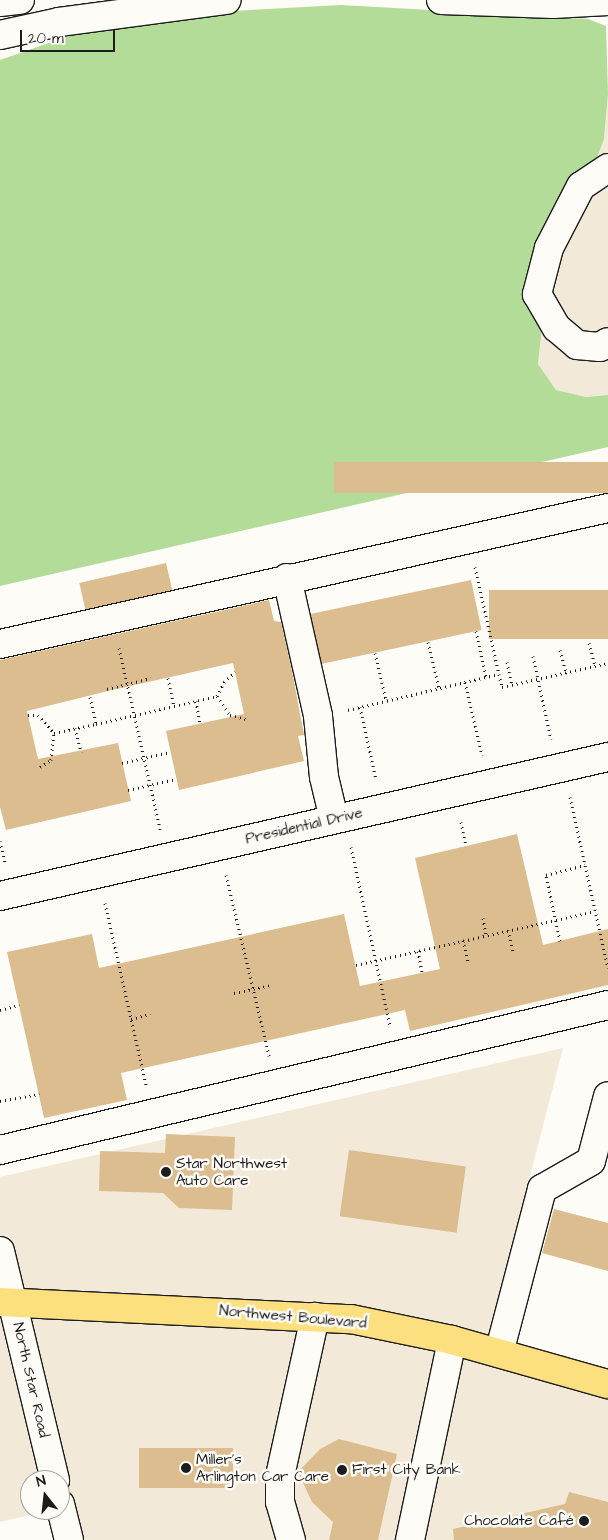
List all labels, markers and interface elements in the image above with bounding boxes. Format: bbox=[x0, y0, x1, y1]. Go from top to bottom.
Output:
scale bar bbox=[22, 20, 118, 52]
text: 20 m bbox=[28, 28, 64, 49]
street label: Presidential Drive bbox=[244, 804, 364, 848]
place label: Star Northwest Auto Care bbox=[176, 1154, 287, 1189]
marker: Star Northwest Auto Care bbox=[160, 1166, 172, 1178]
street label: Northwest Boulevard bbox=[218, 1302, 368, 1332]
street label: North Star Road bbox=[9, 1321, 53, 1439]
place label: Miller's Arlington Car Care bbox=[196, 1450, 329, 1485]
place label: First City Bank bbox=[352, 1461, 461, 1479]
marker: Miller's Arlington Car Care bbox=[180, 1462, 192, 1474]
marker: First City Bank bbox=[336, 1464, 348, 1476]
north arrow bbox=[20, 1470, 70, 1520]
text: N bbox=[34, 1471, 48, 1492]
place label: Chocolate Café bbox=[464, 1512, 574, 1530]
marker: Chocolate Café bbox=[578, 1515, 590, 1527]

